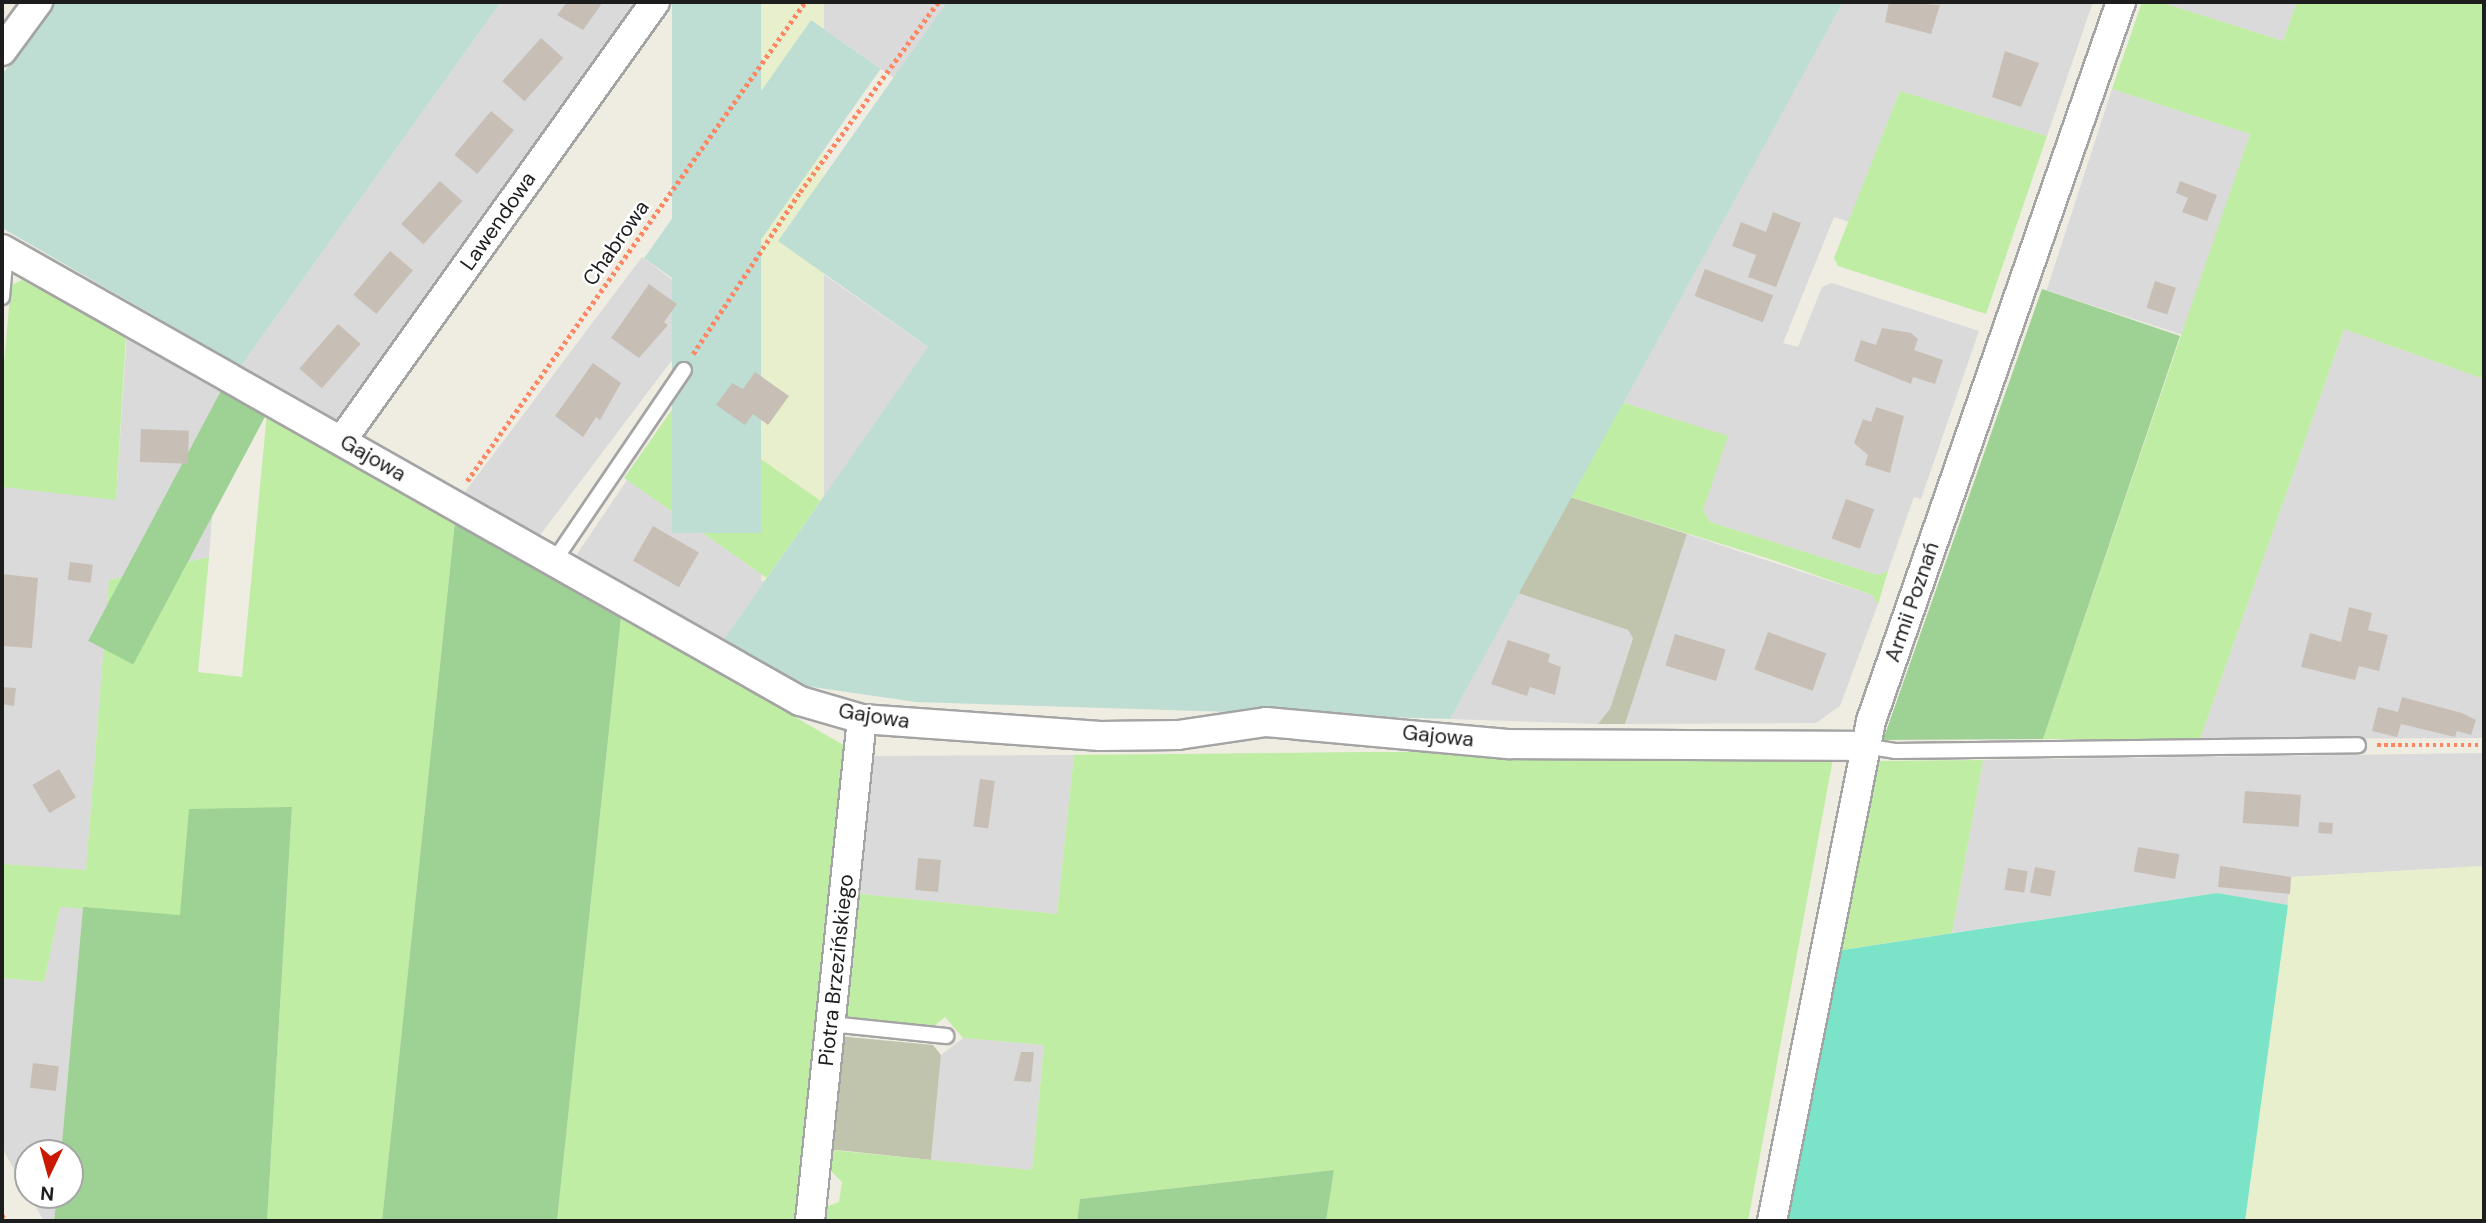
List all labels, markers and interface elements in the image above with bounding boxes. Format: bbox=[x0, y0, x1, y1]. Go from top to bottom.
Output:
street label: Lawendowa bbox=[455, 167, 541, 275]
street label: Chabrowa bbox=[578, 196, 654, 290]
street label: Gajowa bbox=[336, 429, 410, 487]
street label: Armii Poznań bbox=[1880, 539, 1944, 665]
street label: Gajowa bbox=[837, 698, 911, 734]
street label: Gajowa bbox=[1401, 720, 1475, 752]
street label: Piotra Brzezińskiego bbox=[813, 873, 859, 1067]
north arrow bbox=[14, 1139, 84, 1209]
text: N bbox=[39, 1180, 55, 1206]

